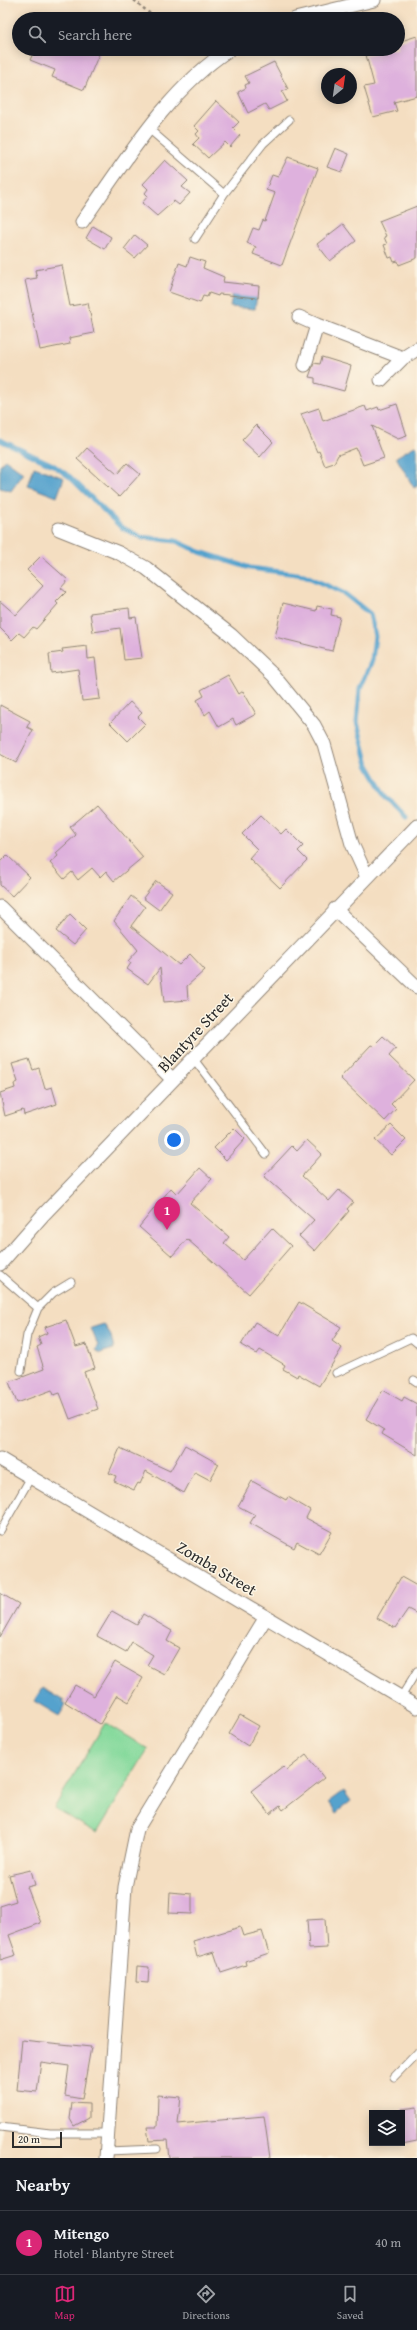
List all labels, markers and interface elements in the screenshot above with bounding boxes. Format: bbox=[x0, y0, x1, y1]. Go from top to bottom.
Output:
search box bbox=[12, 12, 405, 56]
icon: search bbox=[26, 23, 48, 45]
text: Search here bbox=[58, 24, 132, 45]
north arrow bbox=[321, 68, 357, 104]
street label: Blantyre Street bbox=[152, 986, 239, 1077]
your location bbox=[164, 1130, 184, 1150]
pin: 1 bbox=[154, 1197, 180, 1230]
street label: Zomba Street bbox=[172, 1535, 262, 1602]
map controls bbox=[369, 2110, 405, 2146]
button: layers bbox=[369, 2110, 405, 2146]
scale bar bbox=[12, 2130, 62, 2149]
text: 20 m bbox=[18, 2131, 40, 2147]
text: Nearby bbox=[16, 2172, 70, 2197]
text: Mitengo bbox=[54, 2223, 109, 2244]
text: 1 bbox=[26, 2233, 32, 2252]
text: 40 m bbox=[375, 2233, 401, 2252]
text: Hotel · Blantyre Street bbox=[54, 2244, 174, 2263]
tab: Map bbox=[54, 2283, 76, 2323]
tab: Directions bbox=[183, 2283, 230, 2323]
tab: Saved bbox=[337, 2283, 363, 2323]

